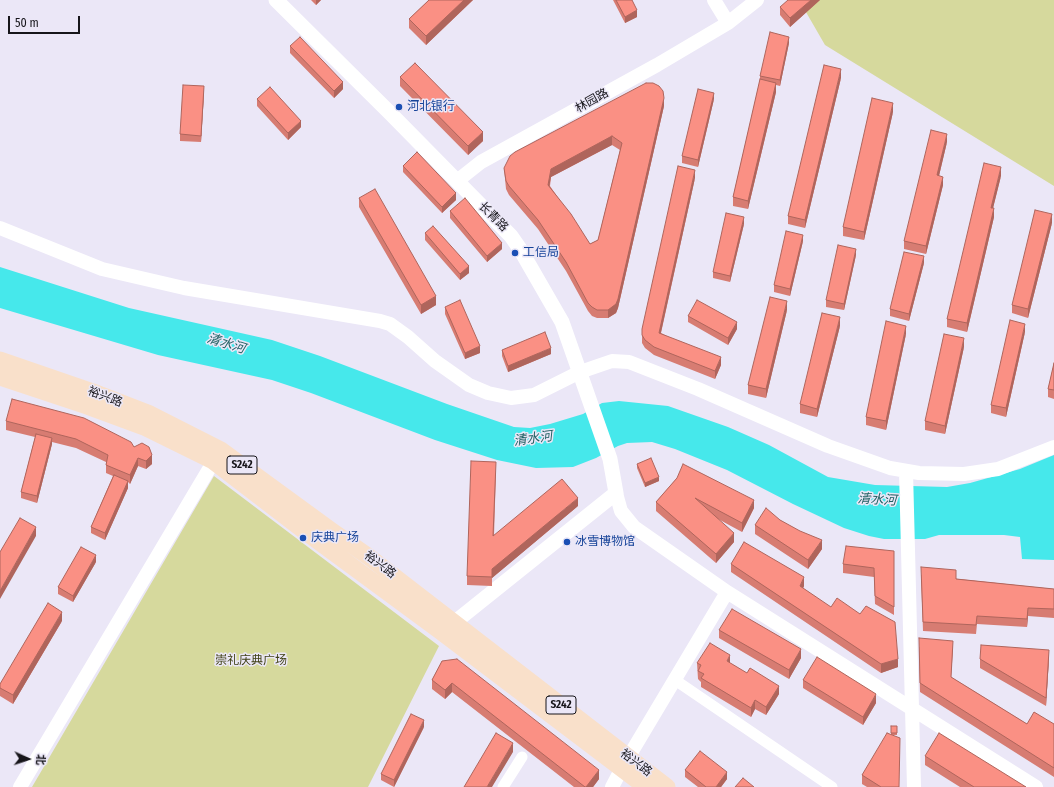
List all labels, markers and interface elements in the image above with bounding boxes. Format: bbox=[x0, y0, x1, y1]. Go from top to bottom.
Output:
scale bar bbox=[10, 8, 82, 34]
text: 50 m bbox=[15, 16, 39, 30]
street label: 林园路 bbox=[573, 86, 611, 116]
place label: 河北银行 bbox=[407, 100, 455, 114]
marker: 河北银行 bbox=[394, 102, 404, 112]
street label: 长青路 bbox=[475, 199, 511, 235]
place label: 工信局 bbox=[523, 246, 559, 260]
marker: 工信局 bbox=[510, 248, 520, 258]
water label: 清水河 bbox=[205, 331, 247, 357]
street label: 裕兴路 bbox=[86, 384, 124, 410]
water label: 清水河 bbox=[513, 429, 553, 449]
road number: S242 bbox=[227, 456, 257, 474]
water label: 清水河 bbox=[857, 491, 897, 509]
place label: 庆典广场 bbox=[311, 531, 359, 545]
marker: 庆典广场 bbox=[298, 533, 308, 543]
place label: 冰雪博物馆 bbox=[575, 535, 635, 549]
marker: 冰雪博物馆 bbox=[562, 537, 572, 547]
street label: 裕兴路 bbox=[361, 548, 399, 582]
park label: 崇礼庆典广场 bbox=[215, 654, 287, 668]
road number: S242 bbox=[546, 696, 576, 714]
north arrow bbox=[8, 739, 48, 779]
street label: 裕兴路 bbox=[617, 746, 655, 780]
text: 北 bbox=[34, 754, 47, 765]

